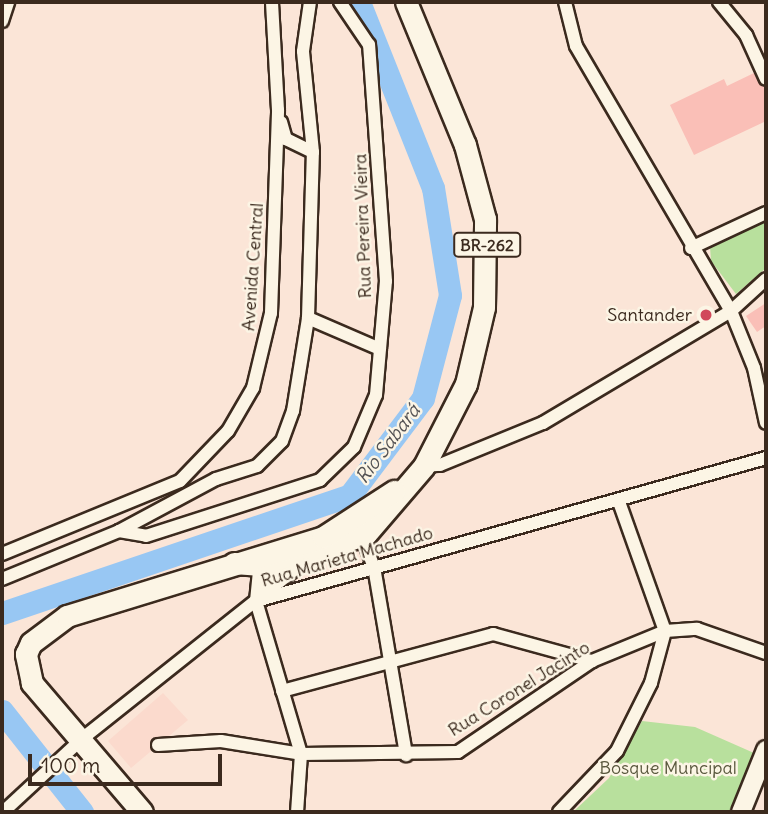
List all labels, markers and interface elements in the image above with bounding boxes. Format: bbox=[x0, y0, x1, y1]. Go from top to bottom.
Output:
street label: Rua Pereira Vieira bbox=[350, 153, 376, 299]
street label: Avenida Central bbox=[238, 202, 268, 332]
road number: BR-262 bbox=[452, 232, 522, 258]
place label: Santander bbox=[607, 304, 692, 326]
marker: Santander bbox=[698, 307, 714, 323]
water label: Rio Sabará bbox=[351, 400, 425, 488]
street label: Rua Marieta Machado bbox=[259, 522, 435, 592]
street label: Rua Coronel Jacinto bbox=[444, 637, 594, 741]
scale bar bbox=[32, 740, 226, 784]
text: 100 m bbox=[41, 752, 100, 779]
park label: Bosque Muncipal bbox=[599, 757, 737, 779]

